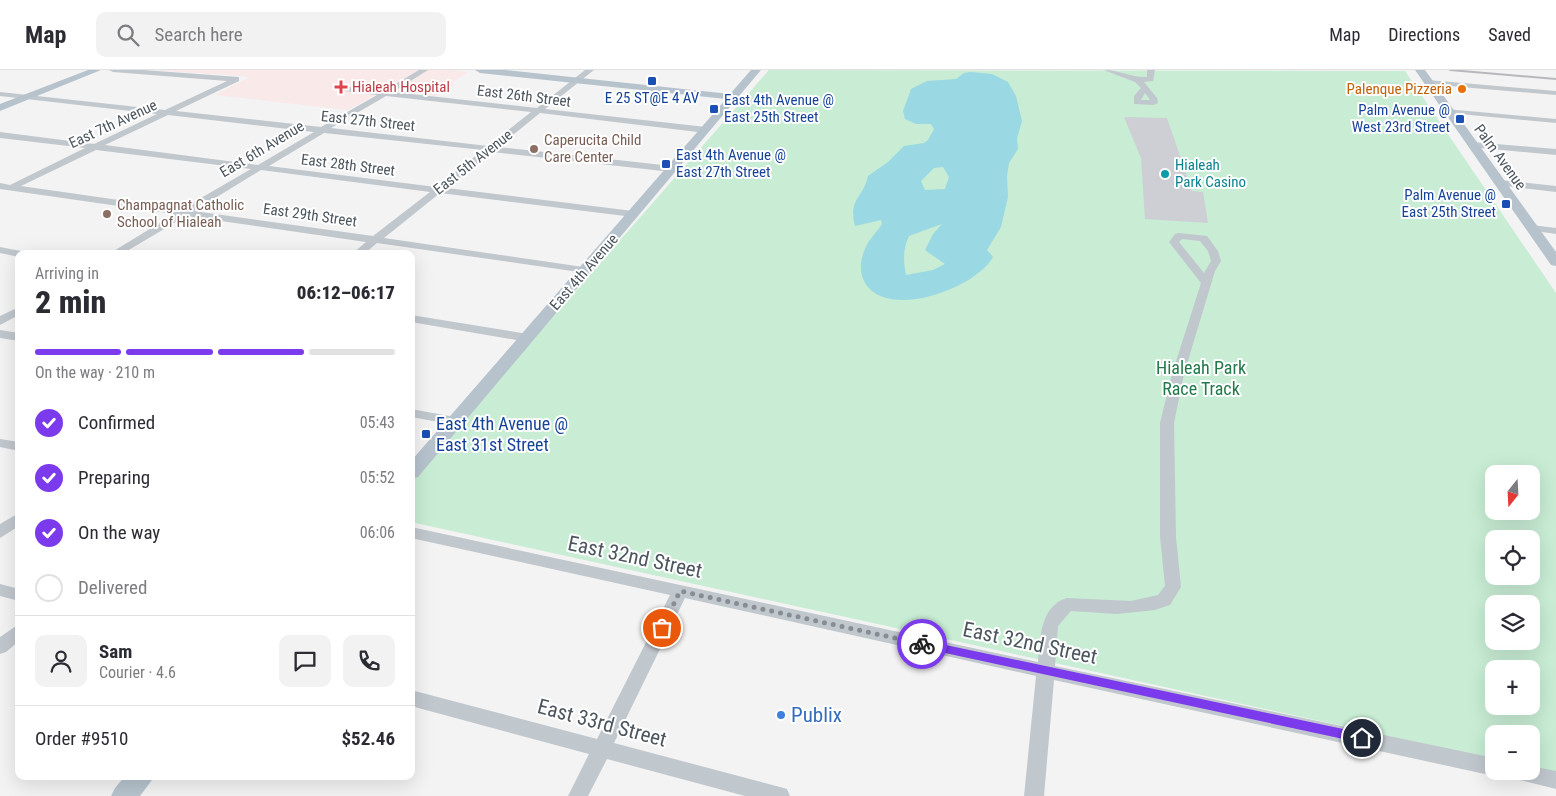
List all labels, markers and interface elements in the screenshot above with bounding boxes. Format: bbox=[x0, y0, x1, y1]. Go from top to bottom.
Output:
search box bbox=[96, 12, 446, 57]
text: Map bbox=[25, 21, 66, 49]
icon: search bbox=[114, 21, 142, 49]
text: Search here bbox=[154, 23, 243, 46]
text: Map bbox=[1329, 24, 1360, 45]
text: Directions bbox=[1388, 24, 1460, 45]
text: Saved bbox=[1488, 24, 1531, 45]
marker: E 25 ST@E 4 AV bbox=[646, 75, 658, 87]
place label: Hialeah Hospital bbox=[352, 78, 450, 96]
marker: Hialeah Hospital bbox=[334, 80, 348, 94]
place label: Palenque Pizzeria bbox=[1347, 80, 1452, 98]
street label: East 26th Street bbox=[476, 81, 572, 111]
marker: Palenque Pizzeria bbox=[1456, 83, 1468, 95]
place label: E 25 ST@E 4 AV bbox=[605, 89, 700, 107]
place label: East 4th Avenue @ East 25th Street bbox=[724, 91, 834, 126]
street label: East 7th Avenue bbox=[66, 96, 160, 152]
place label: Palm Avenue @ West 23rd Street bbox=[1352, 101, 1450, 136]
marker: East 4th Avenue @ East 25th Street bbox=[708, 103, 720, 115]
street label: East 27th Street bbox=[320, 107, 416, 135]
marker: Palm Avenue @ West 23rd Street bbox=[1454, 113, 1466, 125]
street label: East 6th Avenue bbox=[217, 117, 307, 181]
street label: Palm Avenue bbox=[1470, 121, 1530, 193]
street label: East 5th Avenue bbox=[430, 126, 516, 198]
place label: Caperucita Child Care Center bbox=[544, 131, 641, 166]
marker: Caperucita Child Care Center bbox=[528, 143, 540, 155]
place label: East 4th Avenue @ East 27th Street bbox=[676, 146, 786, 181]
street label: East 28th Street bbox=[300, 150, 396, 180]
place label: Hialeah Park Casino bbox=[1175, 156, 1246, 191]
marker: East 4th Avenue @ East 27th Street bbox=[660, 158, 672, 170]
marker: Hialeah Park Casino bbox=[1159, 168, 1171, 180]
place label: Palm Avenue @ East 25th Street bbox=[1402, 186, 1496, 221]
place label: Champagnat Catholic School of Hialeah bbox=[117, 196, 244, 231]
marker: Palm Avenue @ East 25th Street bbox=[1500, 198, 1512, 210]
street label: East 29th Street bbox=[262, 200, 358, 230]
marker: Champagnat Catholic School of Hialeah bbox=[101, 208, 113, 220]
street label: East 4th Avenue bbox=[546, 230, 622, 314]
text: Arriving in bbox=[35, 264, 99, 283]
text: 06:12–06:17 bbox=[297, 281, 395, 304]
text: 2 min bbox=[35, 283, 106, 321]
park label: Hialeah Park Race Track bbox=[1156, 357, 1246, 399]
text: On the way · 210 m bbox=[35, 363, 155, 382]
icon: check bbox=[35, 409, 63, 437]
text: Confirmed bbox=[78, 411, 155, 434]
text: 05:43 bbox=[360, 413, 395, 432]
place label: East 4th Avenue @ East 31st Street bbox=[436, 413, 568, 455]
marker: East 4th Avenue @ East 31st Street bbox=[420, 428, 432, 440]
icon: check bbox=[35, 464, 63, 492]
north arrow bbox=[1485, 465, 1540, 520]
map controls bbox=[1485, 465, 1540, 780]
text: Preparing bbox=[78, 466, 150, 489]
text: 05:52 bbox=[360, 468, 395, 487]
icon: check bbox=[35, 519, 63, 547]
text: On the way bbox=[78, 521, 160, 544]
text: 06:06 bbox=[360, 523, 395, 542]
button: locate bbox=[1485, 530, 1540, 585]
street label: East 32nd Street bbox=[566, 531, 704, 583]
text: Delivered bbox=[78, 576, 147, 599]
button: layers bbox=[1485, 595, 1540, 650]
pin bbox=[641, 607, 683, 649]
icon: bag bbox=[648, 614, 676, 642]
street label: East 32nd Street bbox=[961, 617, 1099, 669]
courier bbox=[897, 619, 947, 669]
icon: bike bbox=[908, 630, 936, 658]
button: person bbox=[35, 635, 87, 687]
button: chat bbox=[279, 635, 331, 687]
button: phone bbox=[343, 635, 395, 687]
text: Sam bbox=[99, 640, 132, 663]
button: + bbox=[1485, 660, 1540, 715]
text: Courier · 4.6 bbox=[99, 663, 176, 682]
street label: East 33rd Street bbox=[535, 694, 669, 752]
place label: Publix bbox=[791, 703, 842, 727]
marker: Publix bbox=[775, 709, 787, 721]
pin bbox=[1341, 717, 1383, 759]
icon: home bbox=[1348, 724, 1376, 752]
button: − bbox=[1485, 725, 1540, 780]
text: Order #9510 bbox=[35, 727, 128, 750]
text: $52.46 bbox=[341, 727, 395, 750]

